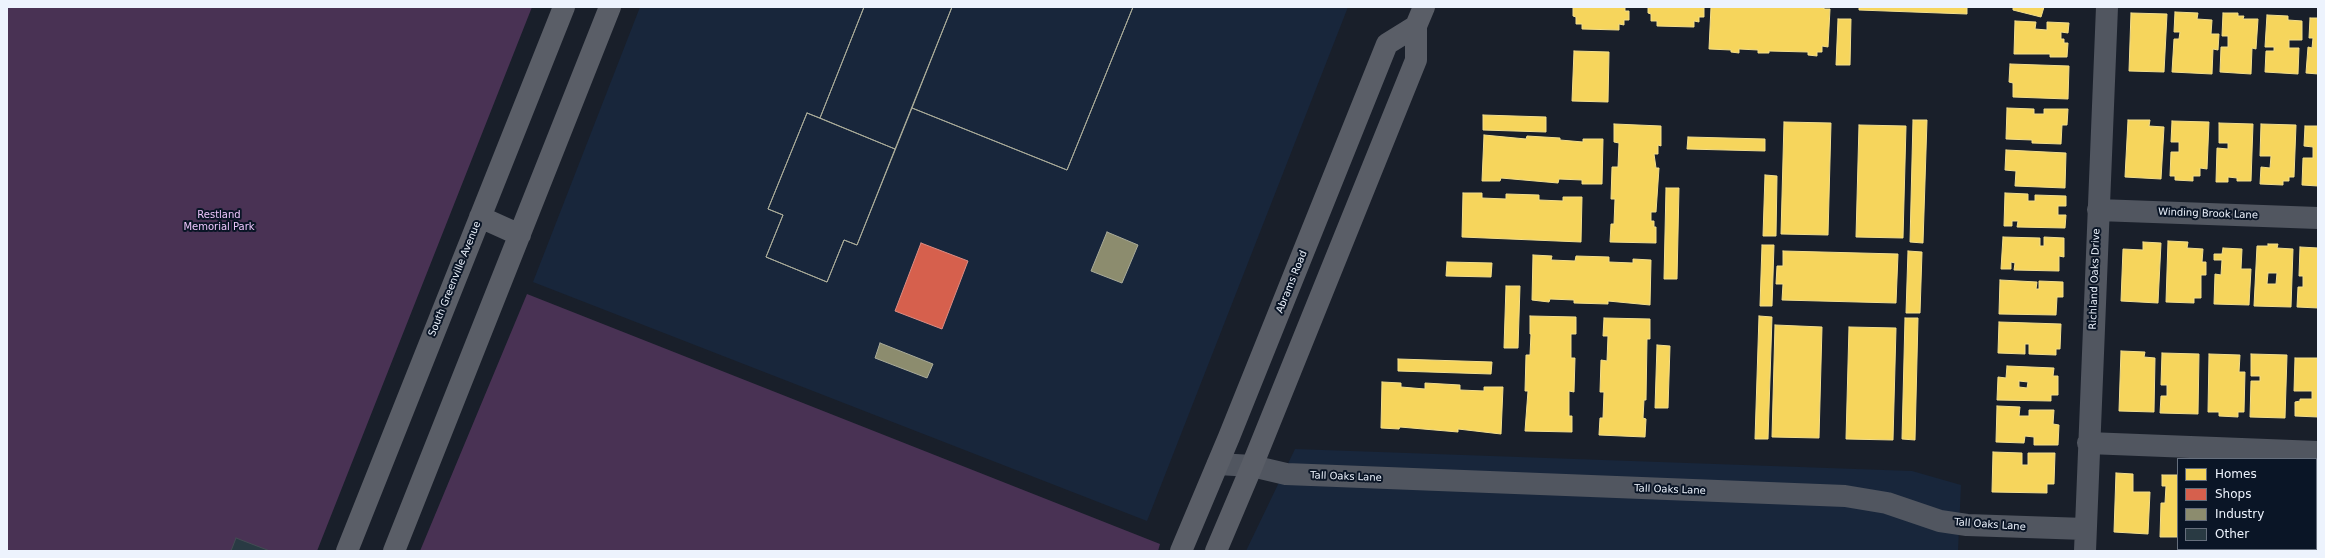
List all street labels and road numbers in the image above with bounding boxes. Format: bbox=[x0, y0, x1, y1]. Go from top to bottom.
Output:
street label: Winding Brook Lane bbox=[2158, 206, 2258, 222]
street label: South Greenville Avenue bbox=[426, 220, 484, 338]
street label: Richland Oaks Drive bbox=[2087, 228, 2103, 330]
street label: Abrams Road bbox=[1274, 249, 1310, 315]
street label: Tall Oaks Lane bbox=[1310, 470, 1382, 484]
street label: Tall Oaks Lane bbox=[1634, 483, 1706, 497]
street label: Tall Oaks Lane bbox=[1954, 517, 2026, 533]

